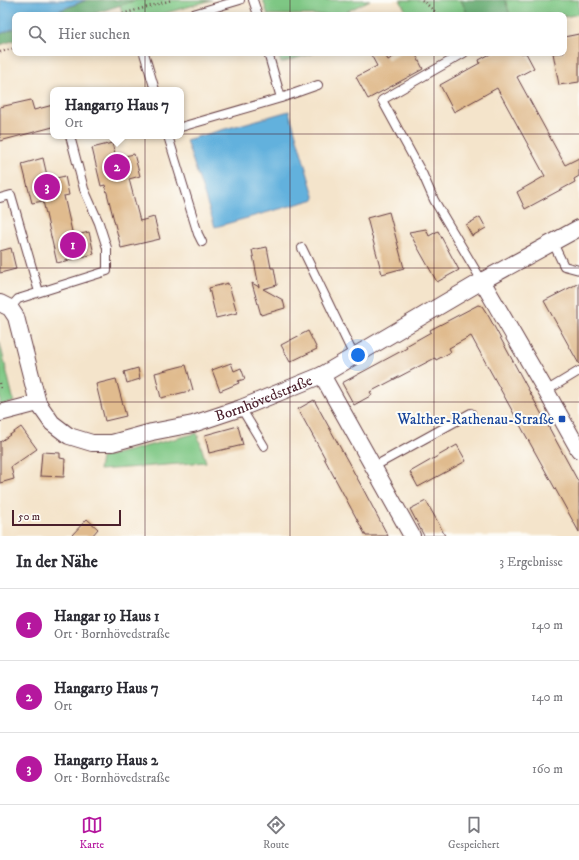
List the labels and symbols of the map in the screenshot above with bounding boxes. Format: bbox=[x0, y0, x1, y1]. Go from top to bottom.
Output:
pin: 2 bbox=[104, 152, 130, 182]
pin: 3 bbox=[34, 172, 60, 202]
pin: 1 bbox=[60, 230, 86, 260]
your location bbox=[348, 345, 368, 365]
street label: Bornhövedstraße bbox=[213, 371, 315, 425]
place label: Walther-Rathenau-Straße bbox=[396, 410, 554, 429]
marker: Walther-Rathenau-Straße bbox=[557, 414, 567, 424]
scale bar bbox=[12, 508, 121, 527]

